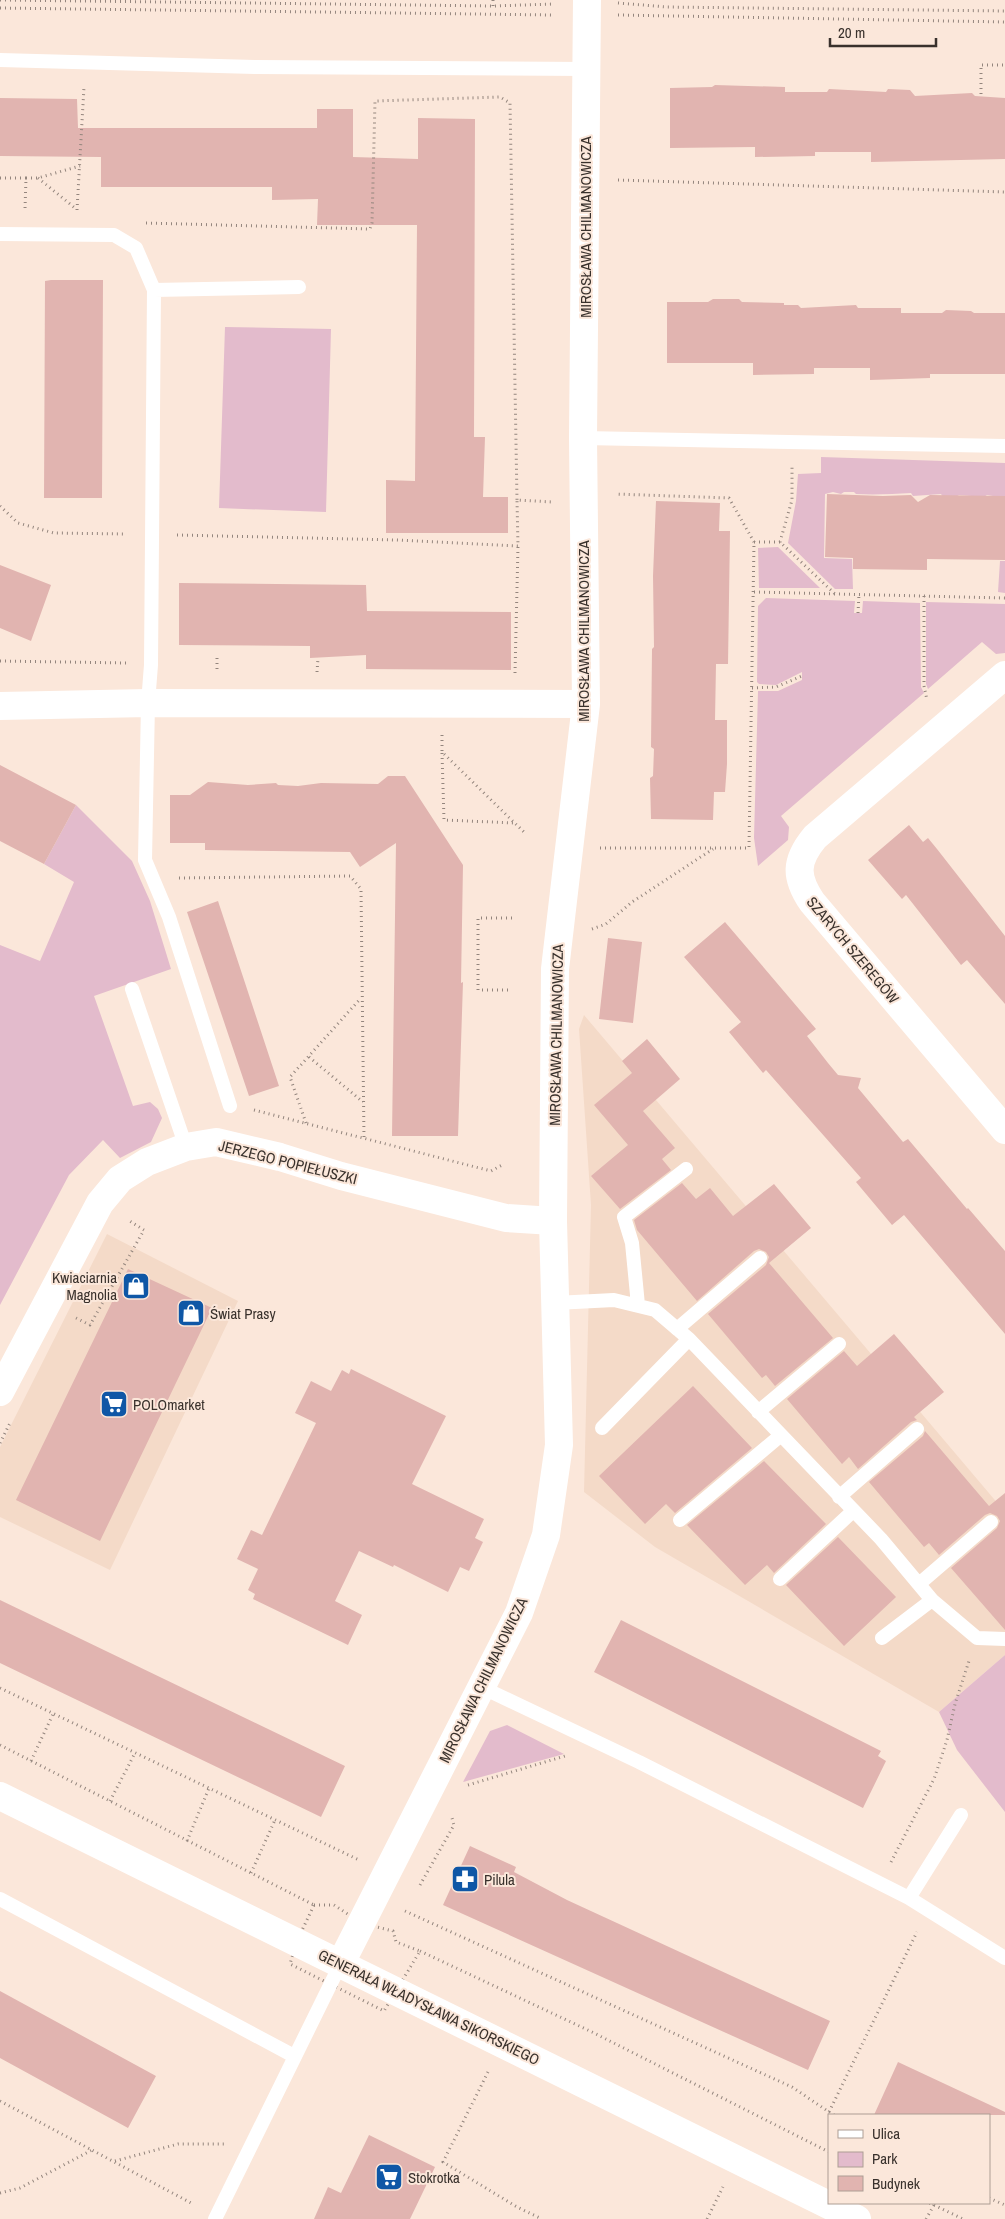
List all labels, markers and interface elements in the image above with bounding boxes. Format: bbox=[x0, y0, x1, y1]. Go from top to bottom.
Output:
scale bar bbox=[830, 15, 936, 47]
text: 20 m bbox=[838, 22, 865, 43]
street label: MIROSŁAWA CHILMANOWICZA bbox=[575, 135, 596, 318]
street label: MIROSŁAWA CHILMANOWICZA bbox=[573, 539, 594, 722]
street label: SZARYCH SZEREGÓW bbox=[802, 892, 904, 1008]
street label: MIROSŁAWA CHILMANOWICZA bbox=[544, 943, 568, 1126]
street label: JERZEGO POPIEŁUSZKI bbox=[216, 1135, 360, 1189]
place label: Kwiaciarnia Magnolia bbox=[52, 1267, 117, 1305]
shop icon: Kwiaciarnia Magnolia bbox=[121, 1271, 151, 1301]
shop icon: Świat Prasy bbox=[176, 1298, 206, 1328]
place label: Świat Prasy bbox=[210, 1303, 276, 1324]
supermarket icon: POLOmarket bbox=[99, 1389, 129, 1419]
place label: POLOmarket bbox=[133, 1394, 205, 1415]
street label: MIROSŁAWA CHILMANOWICZA bbox=[434, 1593, 533, 1766]
pharmacy icon: Pilula bbox=[450, 1864, 480, 1894]
place label: Pilula bbox=[484, 1869, 515, 1890]
street label: GENERAŁA WŁADYSŁAWA SIKORSKIEGO bbox=[315, 1944, 543, 2070]
legend bbox=[828, 2114, 990, 2204]
text: Ulica bbox=[872, 2123, 900, 2144]
text: Park bbox=[872, 2148, 898, 2169]
supermarket icon: Stokrotka bbox=[374, 2162, 404, 2192]
place label: Stokrotka bbox=[408, 2167, 460, 2188]
text: Budynek bbox=[872, 2173, 921, 2194]

